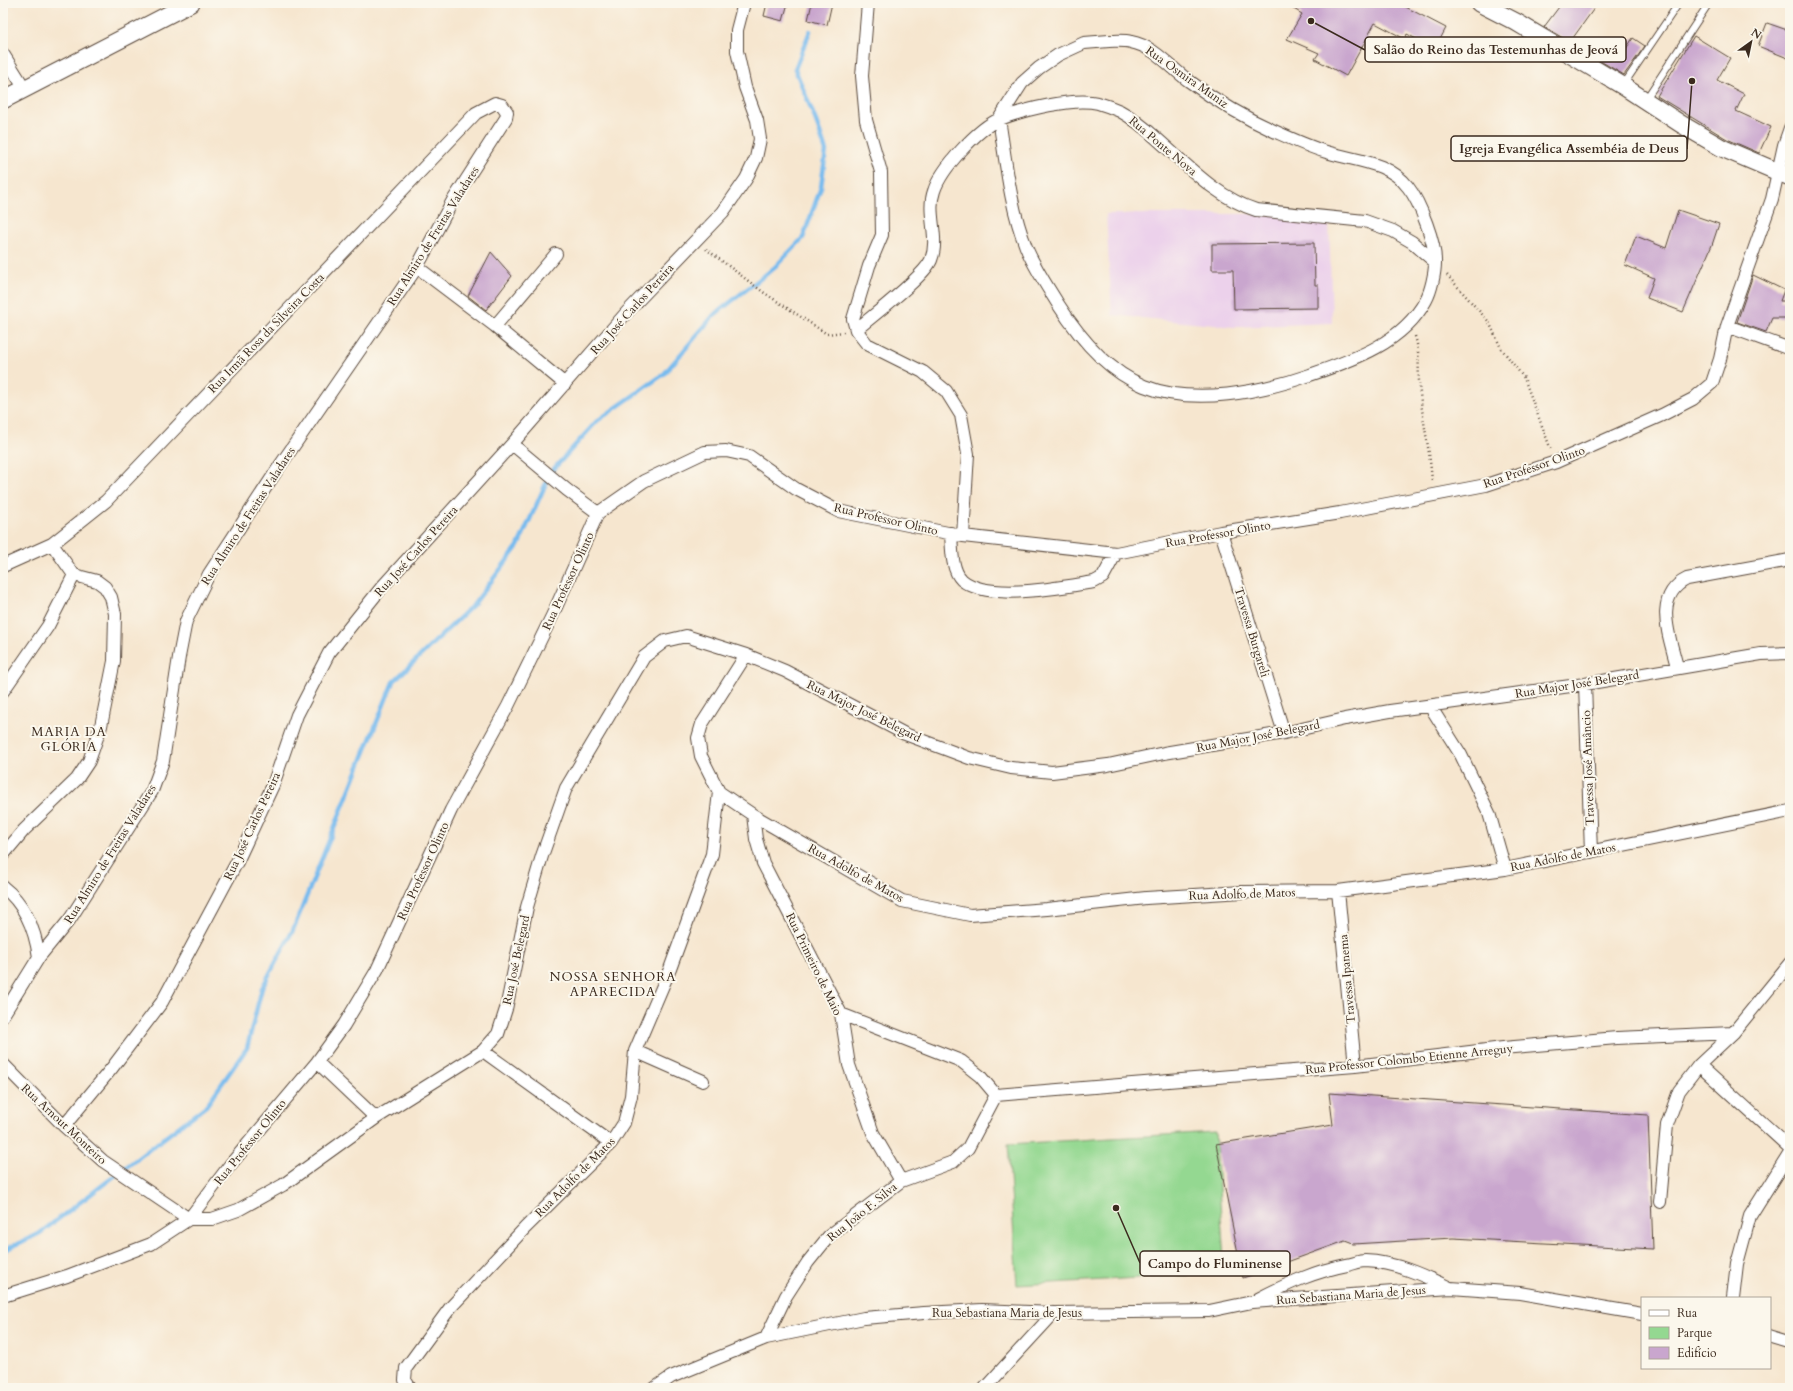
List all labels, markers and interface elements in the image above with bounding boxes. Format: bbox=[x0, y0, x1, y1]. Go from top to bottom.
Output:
north arrow bbox=[1731, 22, 1771, 62]
text: N bbox=[1748, 25, 1765, 43]
callout: Salão do Reino das Testemunhas de Jeová bbox=[1365, 37, 1626, 62]
text: Salão do Reino das Testemunhas de Jeová bbox=[1374, 41, 1619, 59]
street label: Rua Osmira Muniz bbox=[1142, 42, 1232, 112]
street label: Rua Ponte Nova bbox=[1126, 113, 1201, 180]
callout: Igreja Evangélica Assembéia de Deus bbox=[1451, 136, 1687, 161]
text: Igreja Evangélica Assembéia de Deus bbox=[1459, 140, 1679, 158]
street label: Rua Almiro de Freitas Valadares bbox=[383, 163, 483, 309]
street label: Rua José Carlos Pereira bbox=[587, 259, 678, 358]
street label: Rua Irmã Rosa da Silveira Costa bbox=[204, 269, 328, 397]
street label: Rua Professor Olinto bbox=[1481, 442, 1587, 492]
street label: Rua Almiro de Freitas Valadares bbox=[197, 444, 299, 588]
street label: Rua Professor Olinto bbox=[832, 499, 940, 539]
street label: Rua José Carlos Pereira bbox=[371, 501, 462, 600]
street label: Rua Professor Olinto bbox=[1164, 517, 1272, 551]
street label: Rua Professor Olinto bbox=[538, 529, 598, 633]
street label: Travessa Burgareli bbox=[1231, 585, 1274, 680]
street label: Rua Major José Belegard bbox=[1514, 666, 1641, 702]
street label: Rua Major José Belegard bbox=[804, 676, 924, 746]
street label: Travessa José Amâncio bbox=[1578, 709, 1598, 826]
street label: Rua Major José Belegard bbox=[1195, 716, 1322, 756]
district label: MARIA DA GLÓRIA bbox=[31, 723, 107, 756]
street label: Rua José Carlos Pereira bbox=[220, 769, 284, 883]
street label: Rua Almiro de Freitas Valadares bbox=[60, 781, 160, 927]
street label: Rua Professor Olinto bbox=[393, 819, 453, 923]
street label: Rua Adolfo de Matos bbox=[1509, 839, 1617, 875]
street label: Rua Adolfo de Matos bbox=[805, 840, 907, 906]
street label: Rua Adolfo de Matos bbox=[1188, 884, 1296, 904]
street label: Rua Primeiro de Maio bbox=[782, 910, 846, 1019]
street label: Rua José Belegard bbox=[499, 913, 533, 1006]
street label: Travessa Ipanema bbox=[1335, 933, 1359, 1024]
district label: NOSSA SENHORA APARECIDA bbox=[549, 968, 677, 1001]
street label: Rua Professor Colombo Etienne Arreguy bbox=[1304, 1040, 1514, 1078]
street label: Rua Arnout Monteiro bbox=[18, 1080, 111, 1168]
street label: Rua Professor Olinto bbox=[210, 1095, 290, 1188]
street label: Rua Adolfo de Matos bbox=[532, 1134, 618, 1220]
street label: Rua João F. Silva bbox=[824, 1178, 901, 1245]
callout: Campo do Fluminense bbox=[1140, 1251, 1290, 1276]
text: Campo do Fluminense bbox=[1148, 1255, 1282, 1273]
street label: Rua Sebastiana Maria de Jesus bbox=[1276, 1282, 1426, 1308]
legend bbox=[1641, 1297, 1771, 1369]
street label: Rua Sebastiana Maria de Jesus bbox=[932, 1305, 1082, 1321]
text: Rua bbox=[1677, 1305, 1698, 1321]
text: Parque bbox=[1677, 1325, 1712, 1341]
text: Edifício bbox=[1677, 1345, 1717, 1361]

